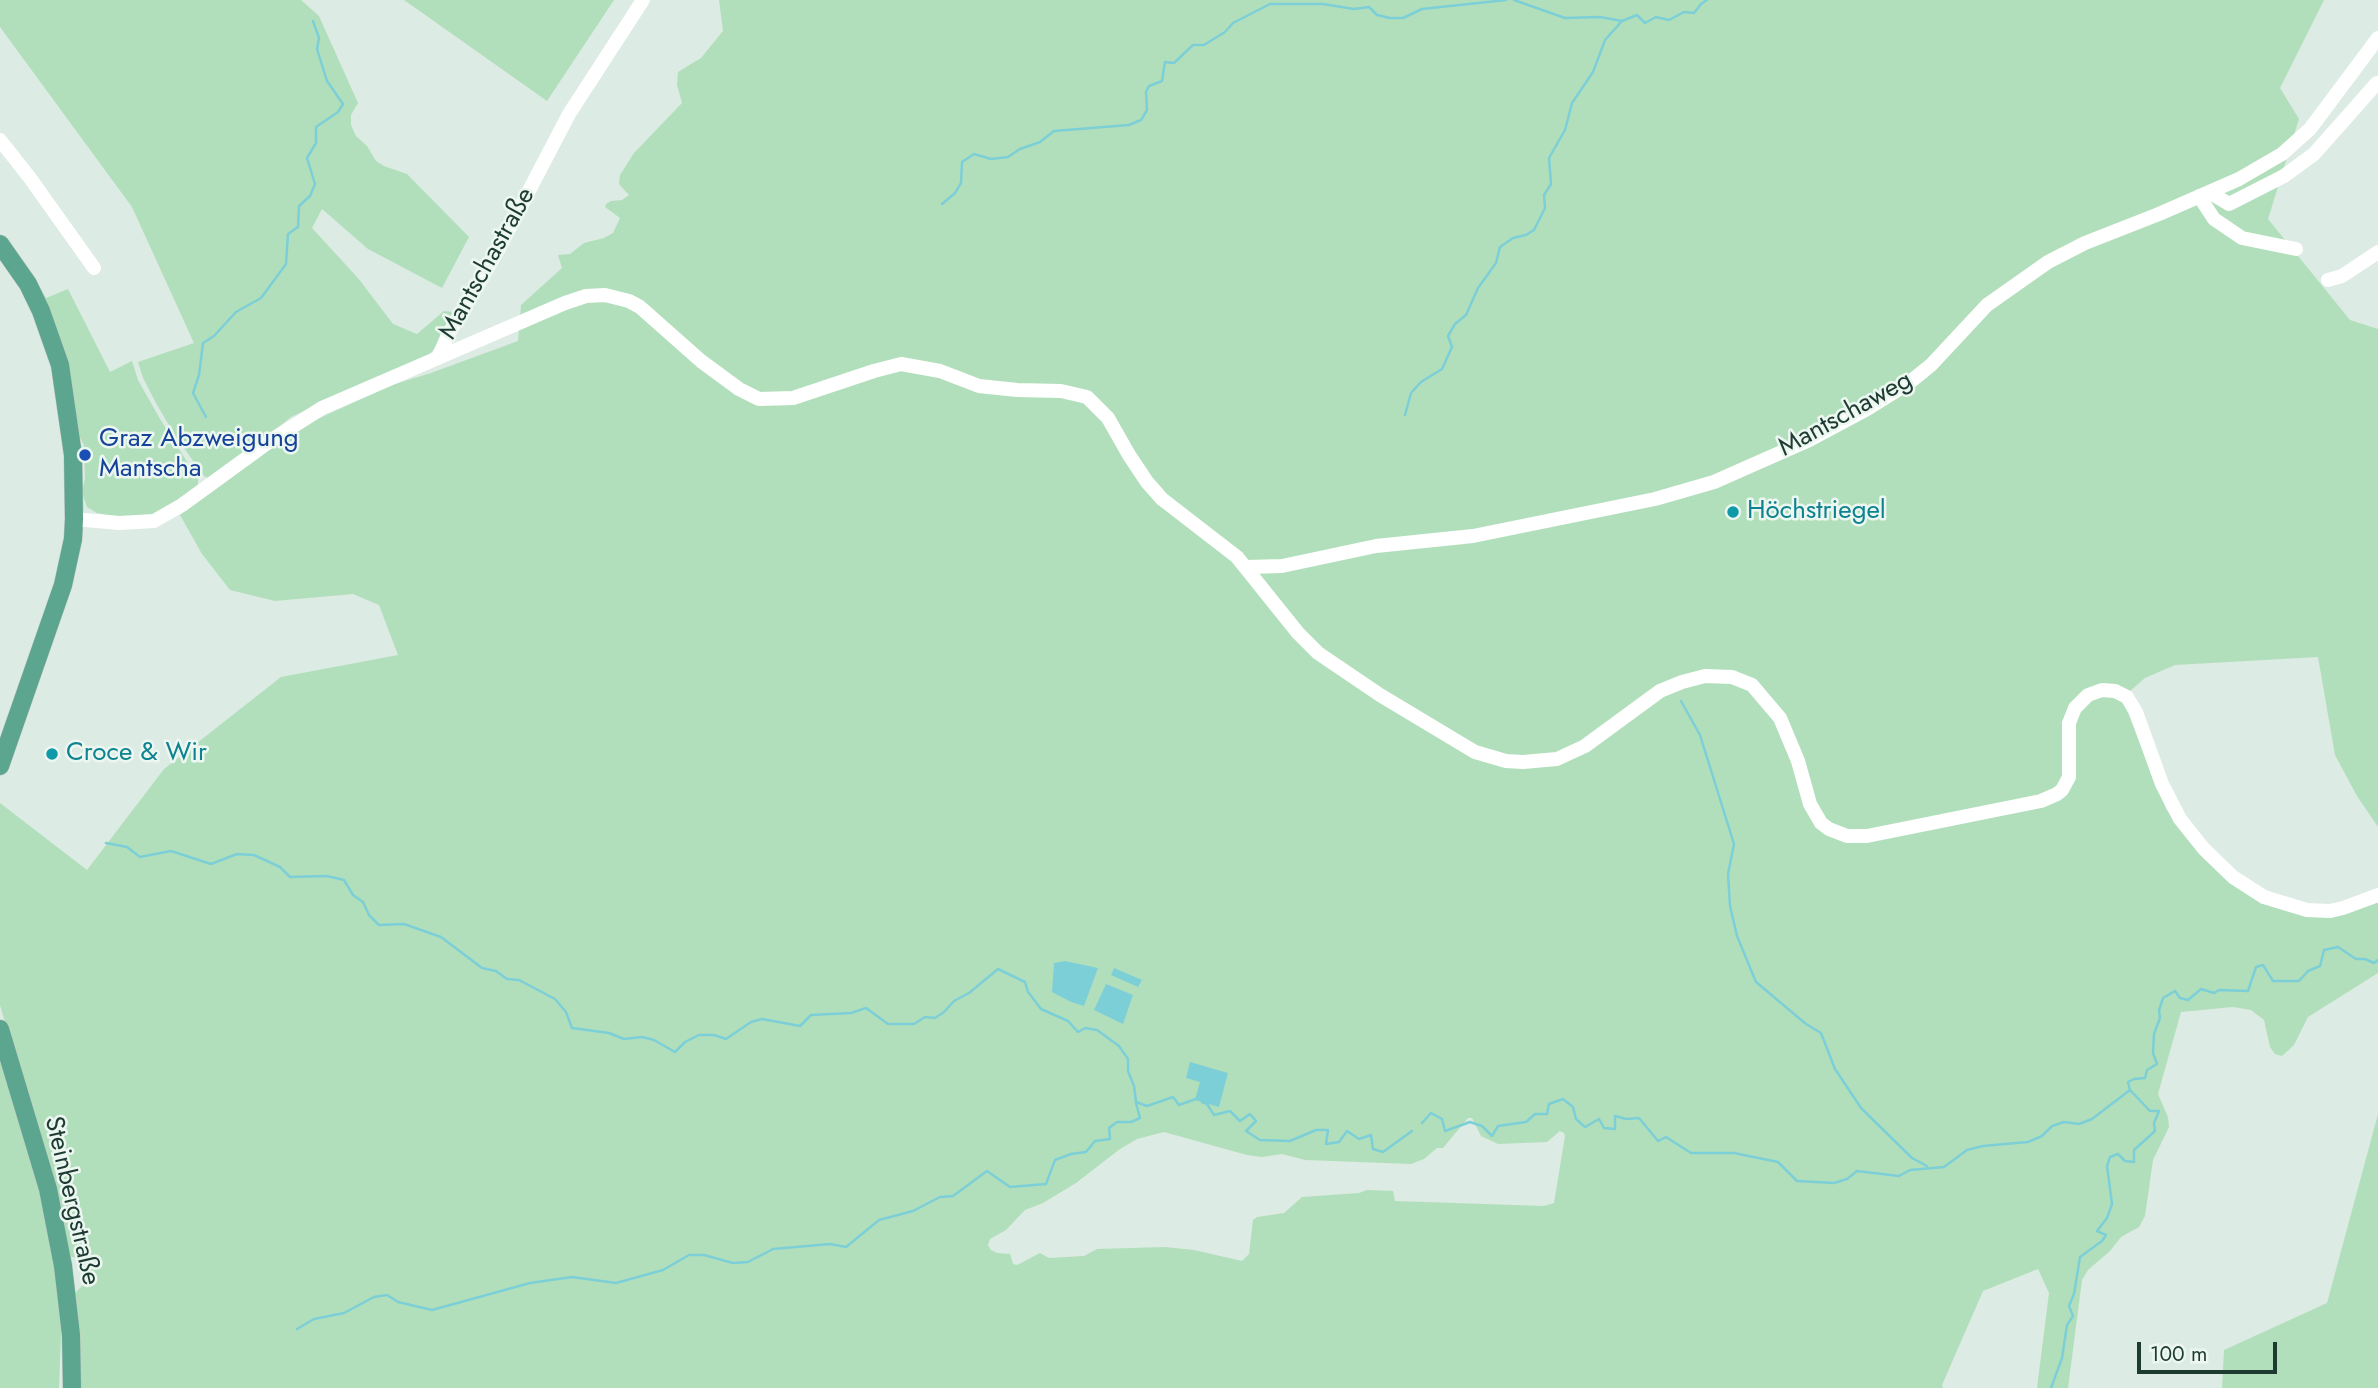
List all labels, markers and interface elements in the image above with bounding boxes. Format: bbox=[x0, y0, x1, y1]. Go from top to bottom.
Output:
street label: Mantschastraße bbox=[433, 183, 543, 345]
street label: Mantschaweg bbox=[1774, 366, 1918, 464]
place label: Graz Abzweigung Mantscha bbox=[99, 424, 299, 486]
marker: Graz Abzweigung Mantscha bbox=[77, 447, 93, 463]
place label: Höchstriegel bbox=[1747, 496, 1886, 528]
marker: Höchstriegel bbox=[1725, 504, 1741, 520]
place label: Croce & Wir bbox=[66, 738, 207, 770]
marker: Croce & Wir bbox=[44, 746, 60, 762]
street label: Steinbergstraße bbox=[36, 1114, 106, 1288]
scale bar bbox=[2140, 1328, 2280, 1372]
text: 100 m bbox=[2150, 1339, 2207, 1369]

